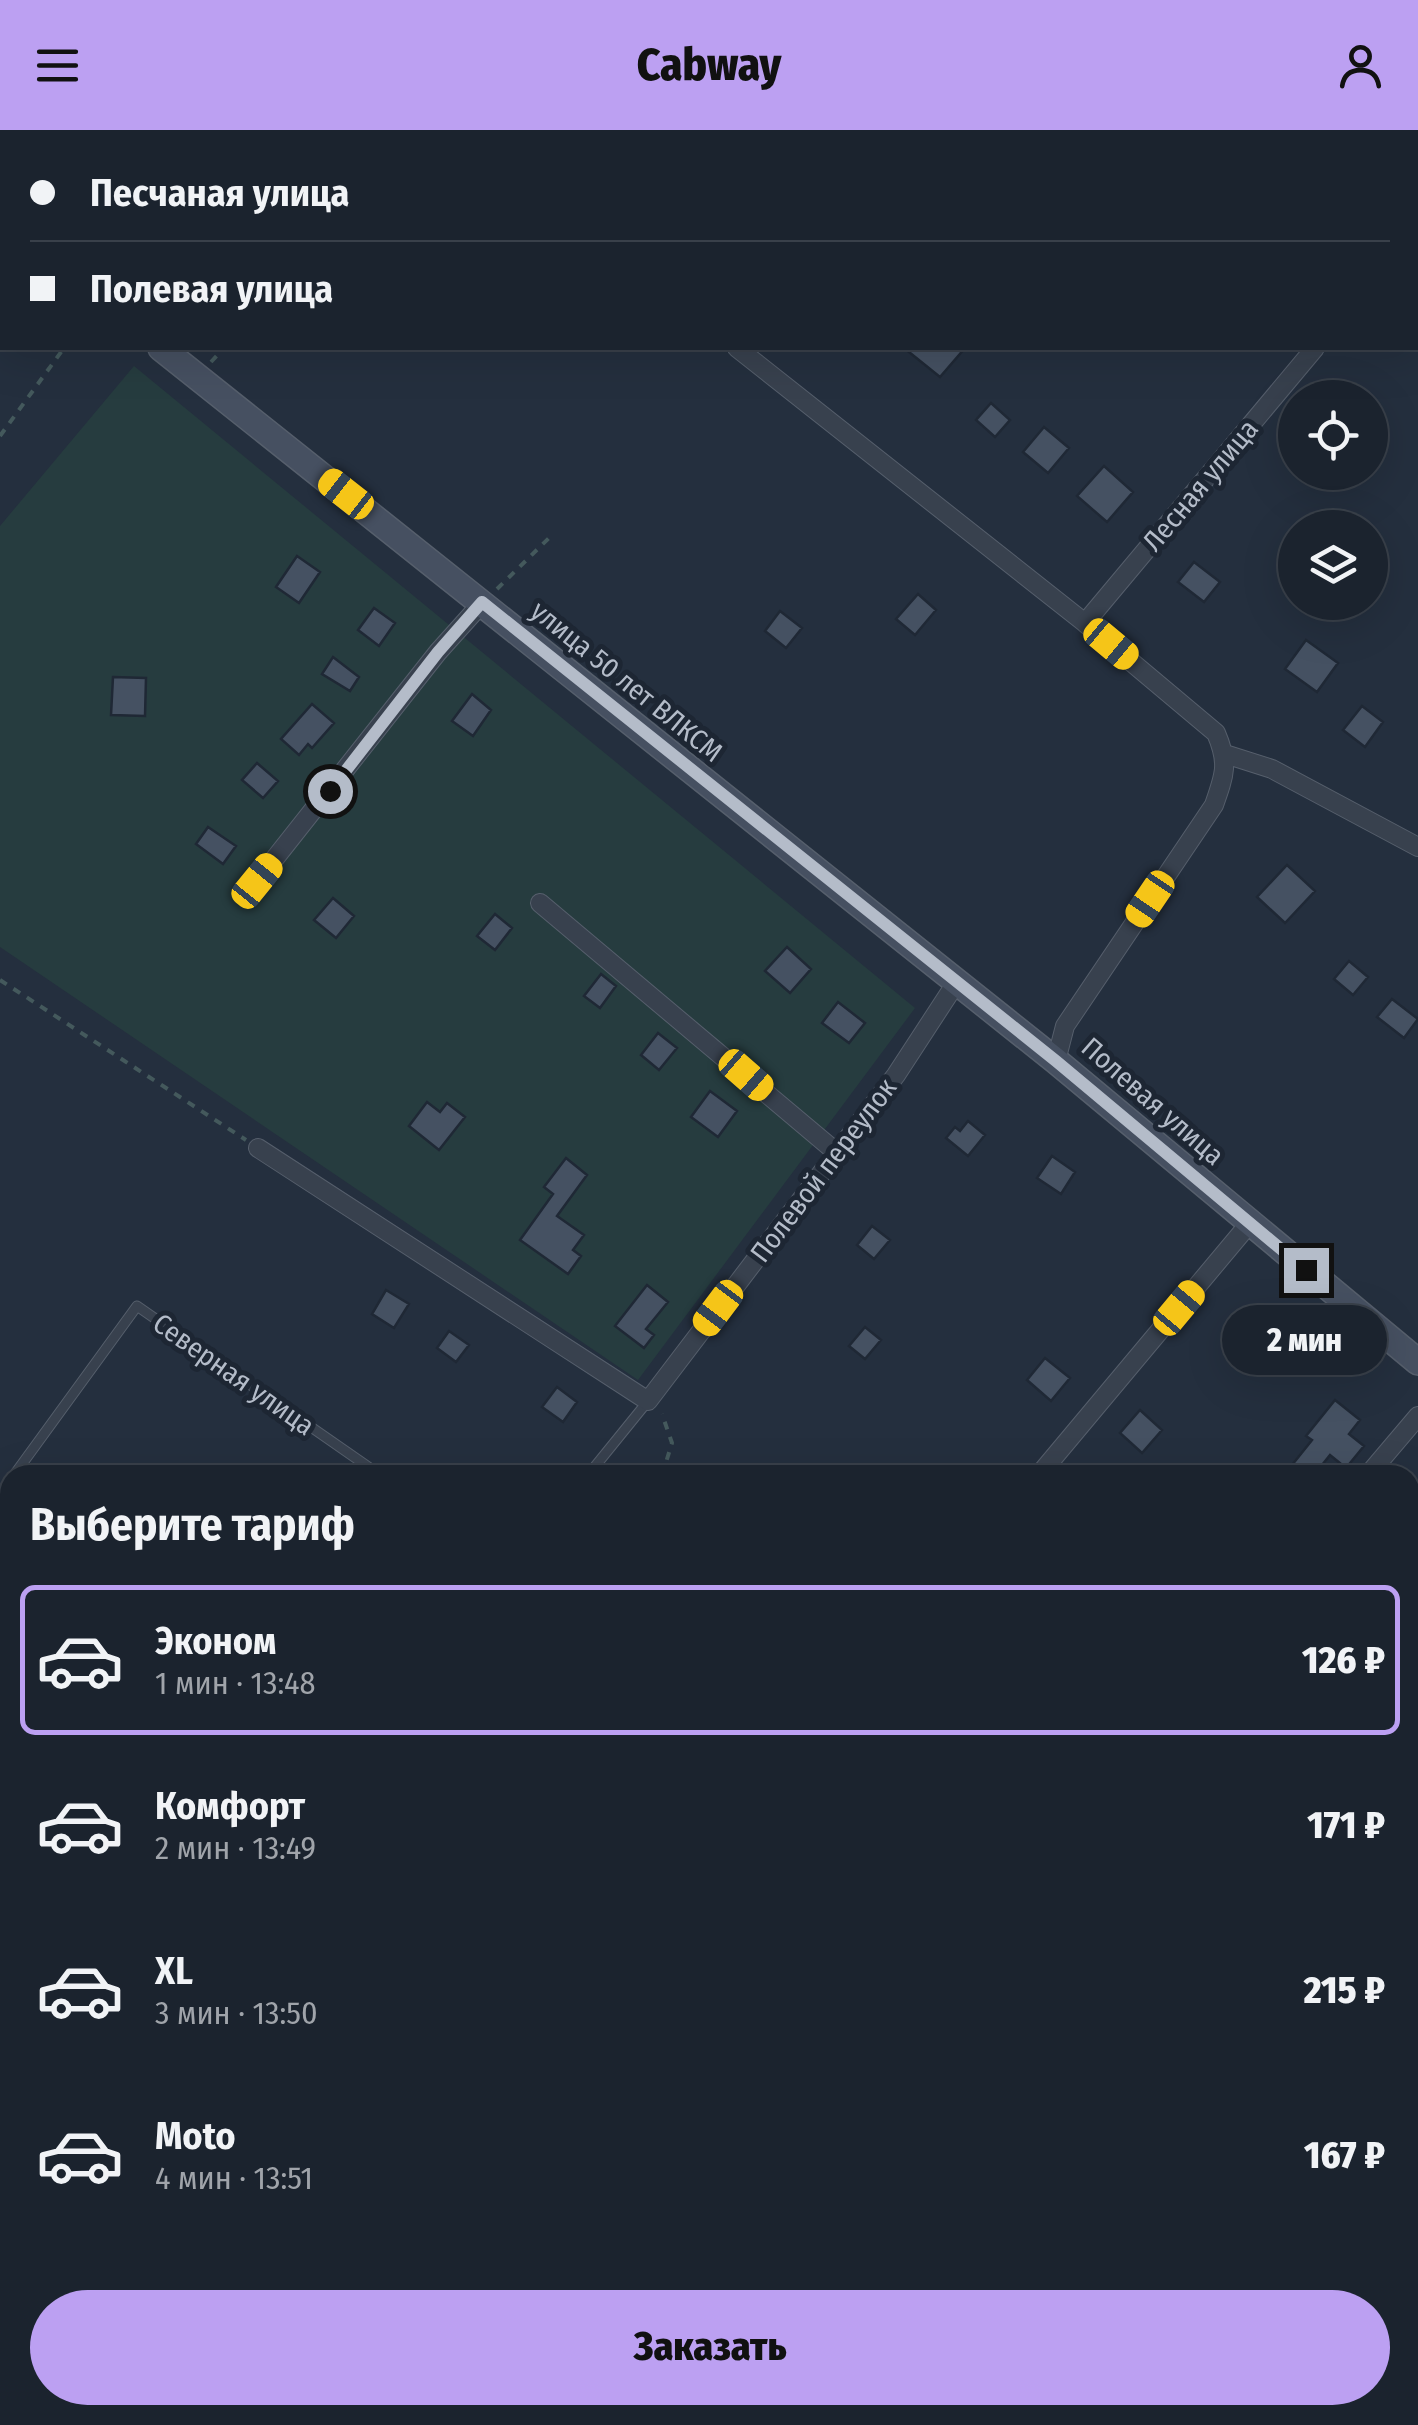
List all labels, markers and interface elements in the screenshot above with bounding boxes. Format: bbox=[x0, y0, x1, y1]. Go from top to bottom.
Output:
icon: menu bbox=[30, 38, 85, 93]
text: Cabway bbox=[637, 38, 781, 92]
icon: person bbox=[1333, 38, 1388, 93]
text: Песчаная улица bbox=[90, 170, 350, 216]
text: Полевая улица bbox=[90, 266, 333, 312]
map controls bbox=[1278, 380, 1388, 620]
button: locate bbox=[1278, 380, 1388, 490]
street label: Лесная улица bbox=[1136, 413, 1265, 558]
car bbox=[313, 464, 379, 524]
button: layers bbox=[1278, 510, 1388, 620]
street label: улица 50 лет ВЛКСМ bbox=[524, 594, 729, 769]
car bbox=[1078, 613, 1144, 675]
route start bbox=[308, 769, 353, 814]
car bbox=[226, 848, 288, 914]
car bbox=[1121, 866, 1179, 932]
street label: Полевая улица bbox=[1075, 1031, 1231, 1172]
car bbox=[714, 1044, 778, 1106]
street label: Полевой переулок bbox=[744, 1072, 903, 1269]
route end bbox=[1284, 1248, 1329, 1293]
car bbox=[688, 1275, 748, 1341]
car bbox=[1148, 1275, 1210, 1341]
callout: 2 мин bbox=[1224, 1305, 1388, 1375]
street label: Северная улица bbox=[147, 1307, 321, 1442]
text: 2 мин bbox=[1267, 1321, 1342, 1359]
text: Выберите тариф bbox=[30, 1498, 355, 1552]
icon: car bbox=[35, 1615, 125, 1705]
text: Эконом bbox=[155, 1618, 276, 1664]
text: 126 ₽ bbox=[1302, 1637, 1385, 1683]
text: 1 мин · 13:48 bbox=[155, 1664, 316, 1702]
icon: car bbox=[35, 1780, 125, 1870]
text: Комфорт bbox=[155, 1783, 305, 1829]
text: 171 ₽ bbox=[1307, 1802, 1385, 1848]
text: 2 мин · 13:49 bbox=[155, 1829, 316, 1867]
icon: car bbox=[35, 1945, 125, 2035]
text: XL bbox=[155, 1948, 193, 1994]
text: 215 ₽ bbox=[1304, 1967, 1385, 2013]
text: 3 мин · 13:50 bbox=[155, 1994, 318, 2032]
icon: car bbox=[35, 2110, 125, 2200]
text: Moto bbox=[155, 2113, 236, 2159]
text: 167 ₽ bbox=[1304, 2132, 1385, 2178]
text: 4 мин · 13:51 bbox=[155, 2159, 313, 2197]
button: Заказать bbox=[30, 2290, 1390, 2405]

